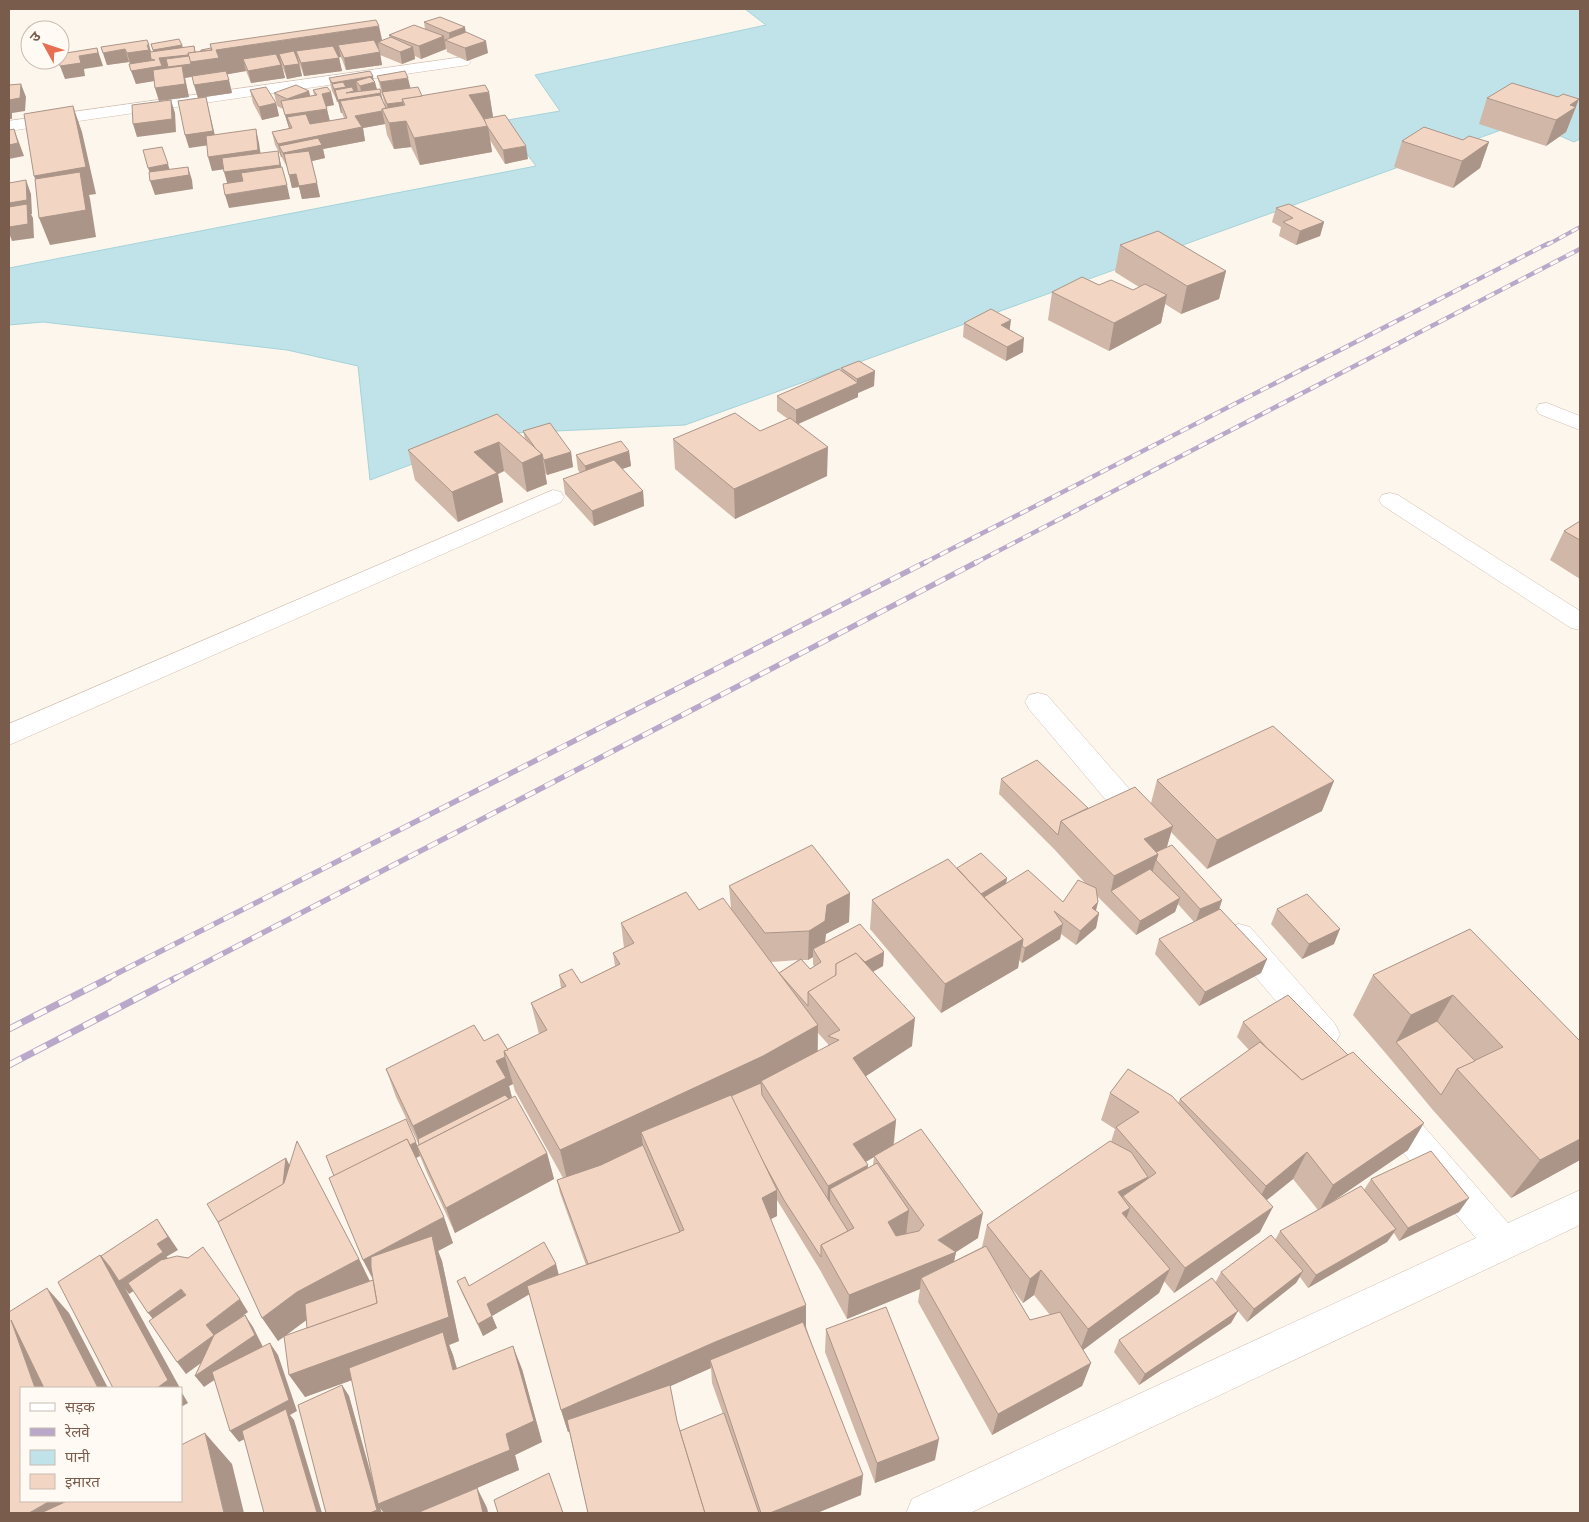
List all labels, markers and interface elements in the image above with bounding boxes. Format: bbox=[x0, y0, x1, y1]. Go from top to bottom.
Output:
north arrow bbox=[20, 20, 70, 70]
text: उ bbox=[25, 26, 45, 46]
legend bbox=[20, 1387, 182, 1502]
text: सड़क bbox=[65, 1396, 95, 1417]
text: रेलवे bbox=[64, 1421, 90, 1442]
text: पानी bbox=[65, 1446, 91, 1467]
text: इमारत bbox=[65, 1471, 100, 1492]

